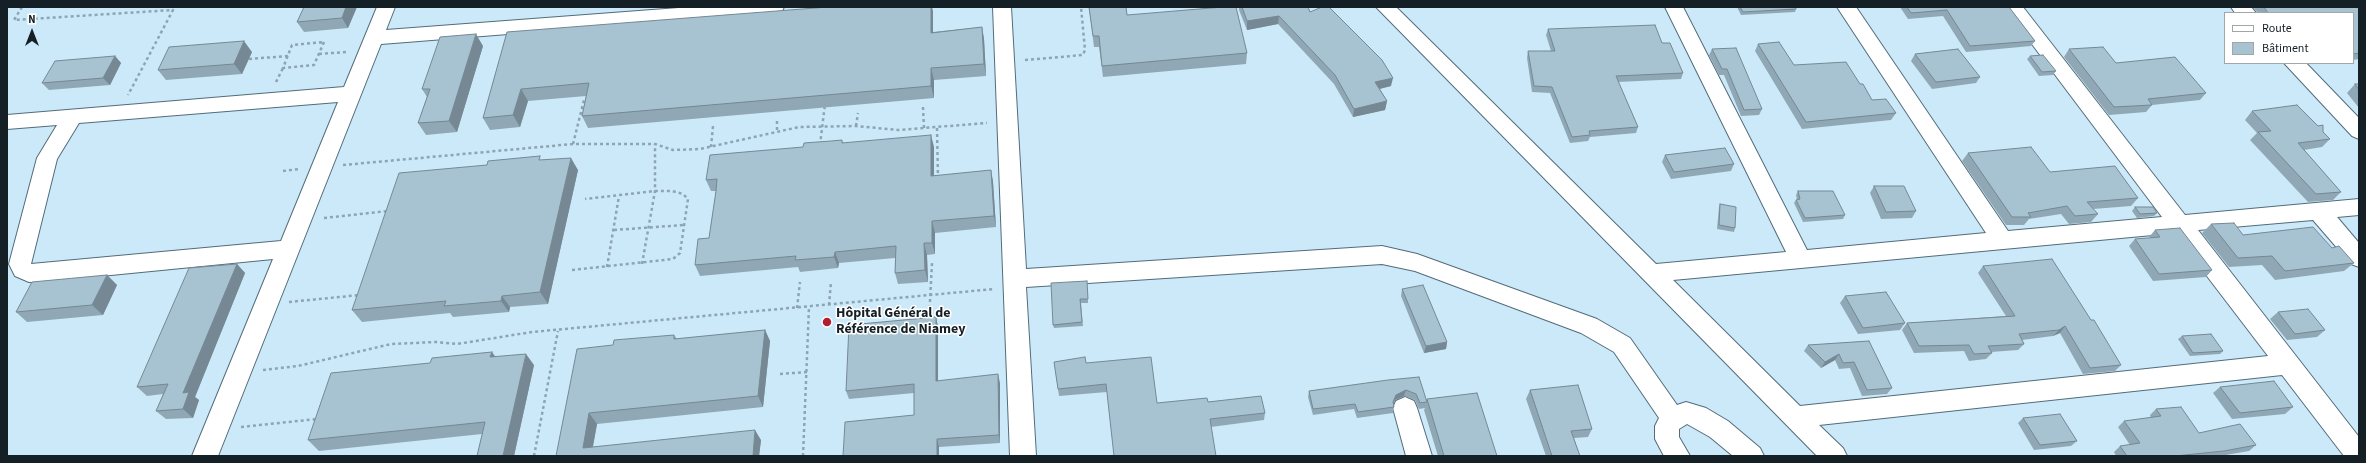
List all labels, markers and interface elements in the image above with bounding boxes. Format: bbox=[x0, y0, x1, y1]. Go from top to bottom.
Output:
north arrow bbox=[12, 12, 52, 52]
text: N bbox=[28, 12, 36, 27]
legend bbox=[2224, 12, 2354, 64]
text: Route bbox=[2262, 20, 2292, 37]
text: Bâtiment bbox=[2262, 40, 2308, 57]
place label: Hôpital Général de Référence de Niamey bbox=[836, 306, 966, 338]
marker: Hôpital Général de Référence de Niamey bbox=[821, 316, 833, 328]

